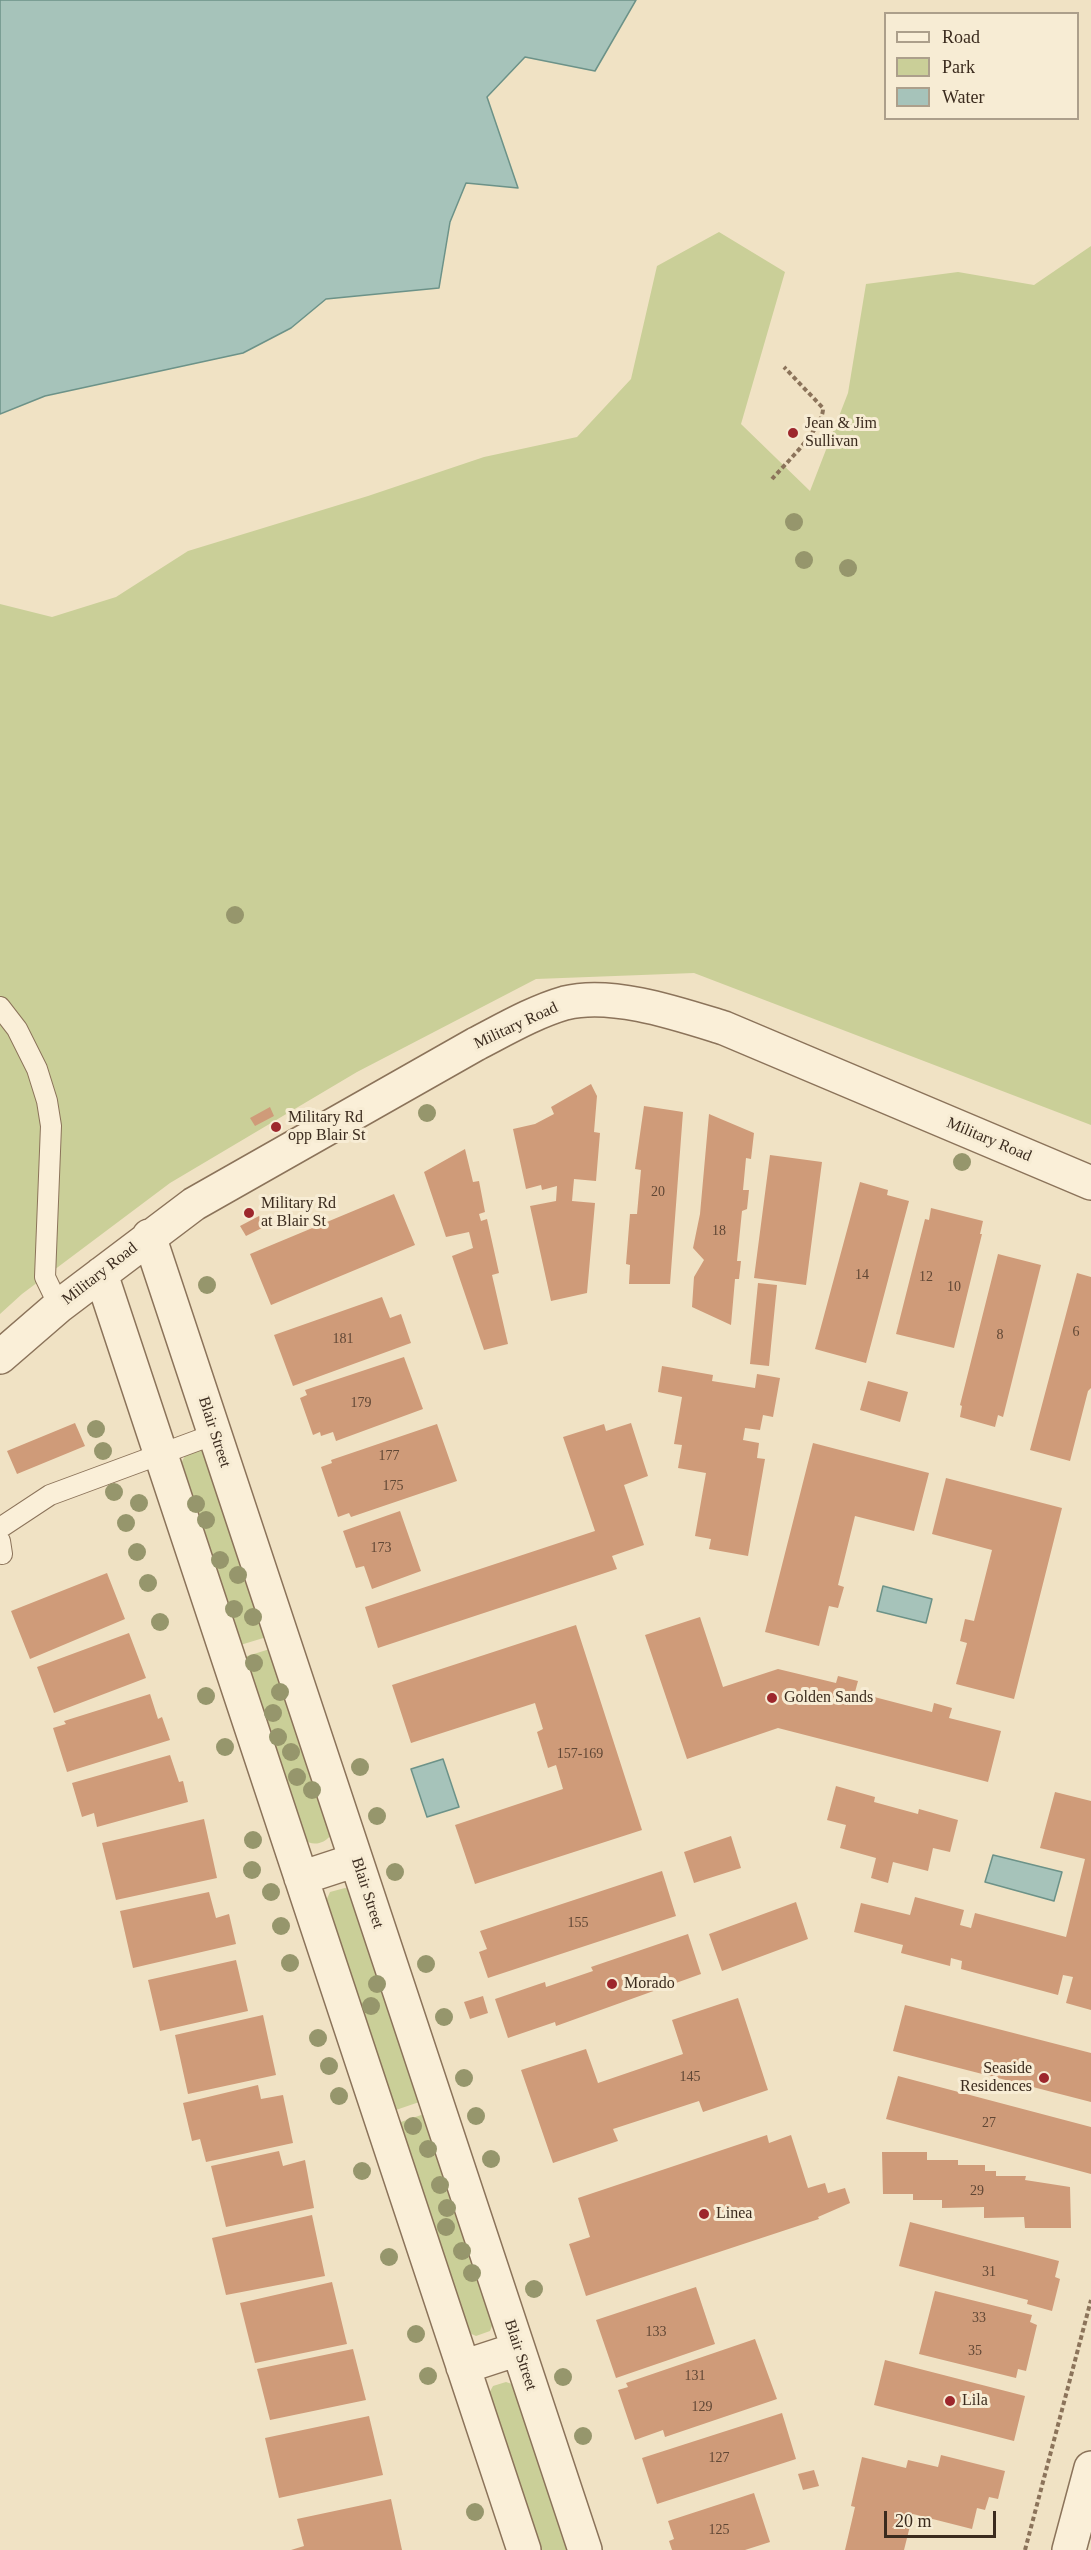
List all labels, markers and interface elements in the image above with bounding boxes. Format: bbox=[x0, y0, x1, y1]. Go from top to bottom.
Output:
legend bbox=[884, 12, 1079, 120]
text: Road bbox=[942, 27, 980, 47]
text: Park bbox=[942, 57, 975, 77]
text: Water bbox=[942, 87, 985, 107]
place label: Jean & Jim Sullivan bbox=[805, 414, 877, 452]
marker: Jean & Jim Sullivan bbox=[786, 426, 800, 440]
street label: Military Road bbox=[471, 998, 561, 1054]
place label: Military Rd opp Blair St bbox=[288, 1108, 365, 1146]
street label: Military Road bbox=[944, 1114, 1034, 1166]
marker: Military Rd opp Blair St bbox=[269, 1120, 283, 1134]
house number: 20 bbox=[651, 1184, 665, 1200]
place label: Military Rd at Blair St bbox=[261, 1194, 336, 1232]
marker: Military Rd at Blair St bbox=[242, 1206, 256, 1220]
house number: 18 bbox=[712, 1223, 726, 1239]
street label: Military Road bbox=[59, 1239, 141, 1309]
house number: 14 bbox=[855, 1267, 869, 1283]
house number: 12 bbox=[919, 1269, 933, 1285]
house number: 10 bbox=[947, 1279, 961, 1295]
house number: 6 bbox=[1072, 1324, 1080, 1340]
house number: 8 bbox=[996, 1327, 1004, 1343]
house number: 181 bbox=[332, 1331, 354, 1347]
street label: Blair Street bbox=[194, 1394, 234, 1470]
house number: 179 bbox=[350, 1395, 372, 1411]
house number: 177 bbox=[378, 1448, 400, 1464]
house number: 175 bbox=[382, 1478, 404, 1494]
house number: 173 bbox=[370, 1540, 392, 1556]
place label: Golden Sands bbox=[784, 1688, 873, 1708]
marker: Golden Sands bbox=[765, 1691, 779, 1705]
house number: 157-169 bbox=[557, 1746, 603, 1762]
street label: Blair Street bbox=[347, 1855, 387, 1931]
house number: 155 bbox=[568, 1915, 588, 1931]
place label: Morado bbox=[624, 1974, 675, 1994]
marker: Morado bbox=[605, 1977, 619, 1991]
place label: Seaside Residences bbox=[960, 2059, 1032, 2097]
house number: 145 bbox=[680, 2069, 700, 2085]
marker: Seaside Residences bbox=[1037, 2071, 1051, 2085]
house number: 27 bbox=[982, 2115, 996, 2131]
house number: 29 bbox=[970, 2183, 984, 2199]
place label: Linea bbox=[716, 2204, 752, 2224]
marker: Linea bbox=[697, 2207, 711, 2221]
house number: 31 bbox=[982, 2264, 996, 2280]
house number: 33 bbox=[972, 2310, 986, 2326]
street label: Blair Street bbox=[500, 2317, 540, 2393]
house number: 133 bbox=[646, 2324, 666, 2340]
house number: 35 bbox=[968, 2343, 982, 2359]
house number: 131 bbox=[684, 2368, 706, 2384]
place label: Lila bbox=[962, 2391, 988, 2411]
marker: Lila bbox=[943, 2394, 957, 2408]
house number: 129 bbox=[692, 2399, 712, 2415]
house number: 127 bbox=[708, 2450, 730, 2466]
scale bar bbox=[887, 2499, 1000, 2537]
text: 20 m bbox=[895, 2511, 932, 2531]
house number: 125 bbox=[708, 2522, 730, 2538]

